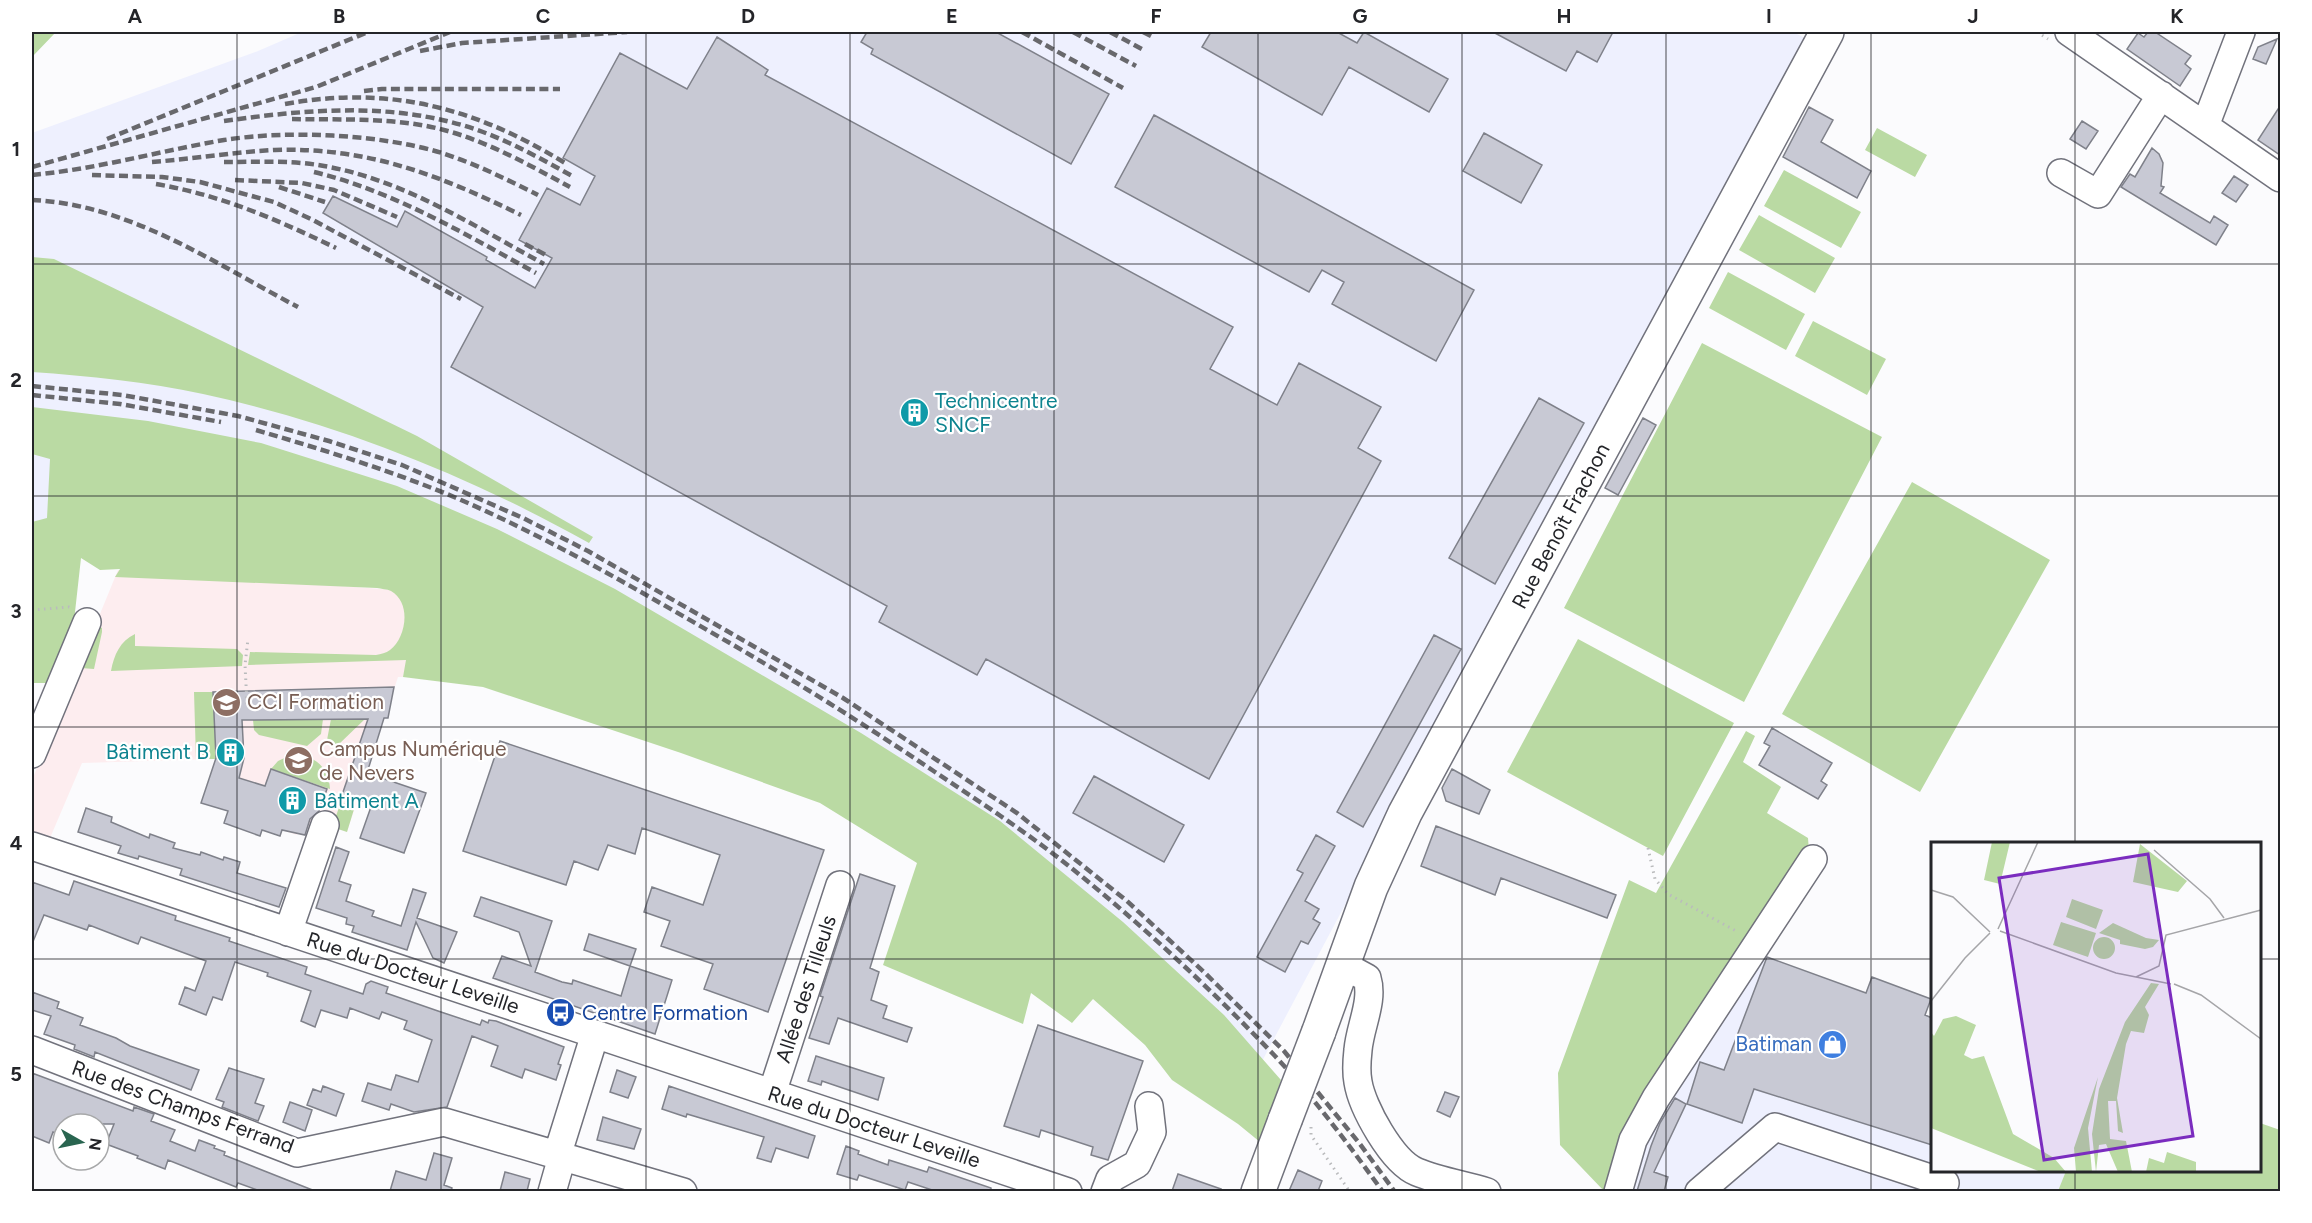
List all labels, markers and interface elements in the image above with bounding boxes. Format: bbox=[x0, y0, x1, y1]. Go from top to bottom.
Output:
text: A bbox=[128, 4, 143, 28]
text: B bbox=[333, 4, 345, 28]
text: C bbox=[536, 4, 550, 28]
text: D bbox=[741, 4, 755, 28]
text: E bbox=[946, 4, 958, 28]
text: F bbox=[1150, 4, 1162, 28]
text: G bbox=[1353, 4, 1368, 28]
text: H bbox=[1557, 4, 1572, 28]
text: I bbox=[1766, 4, 1772, 28]
text: J bbox=[1967, 4, 1979, 28]
text: K bbox=[2170, 4, 2184, 28]
text: 1 bbox=[12, 137, 20, 161]
text: 2 bbox=[10, 368, 22, 392]
place label: Technicentre SNCF bbox=[935, 388, 1057, 437]
building icon: Technicentre SNCF bbox=[898, 397, 930, 429]
street label: Rue Benoît Frachon bbox=[1506, 439, 1615, 613]
text: 3 bbox=[10, 599, 22, 623]
school or university icon: CCI Formation bbox=[210, 686, 242, 718]
place label: CCI Formation bbox=[247, 689, 384, 714]
building icon: Bâtiment B bbox=[214, 736, 246, 768]
place label: Campus Numérique de Nevers bbox=[319, 736, 506, 785]
place label: Bâtiment B bbox=[106, 739, 209, 764]
school or university icon: Campus Numérique de Nevers bbox=[282, 745, 314, 777]
building icon: Bâtiment A bbox=[277, 785, 309, 817]
place label: Bâtiment A bbox=[314, 788, 419, 813]
text: 4 bbox=[10, 831, 23, 855]
inset map bbox=[1931, 842, 2261, 1172]
street label: Allée des Tilleuls bbox=[770, 912, 841, 1066]
street label: Rue du Docteur Leveille bbox=[304, 926, 523, 1019]
bus stop icon: Centre Formation bbox=[545, 997, 577, 1029]
place label: Centre Formation bbox=[582, 1000, 748, 1025]
shop icon: Batiman bbox=[1817, 1028, 1849, 1060]
place label: Batiman bbox=[1735, 1031, 1812, 1056]
street label: Rue des Champs Ferrand bbox=[69, 1055, 298, 1158]
text: 5 bbox=[10, 1062, 22, 1086]
street label: Rue du Docteur Leveille bbox=[765, 1080, 984, 1173]
north arrow bbox=[51, 1112, 111, 1172]
text: N bbox=[85, 1137, 106, 1152]

